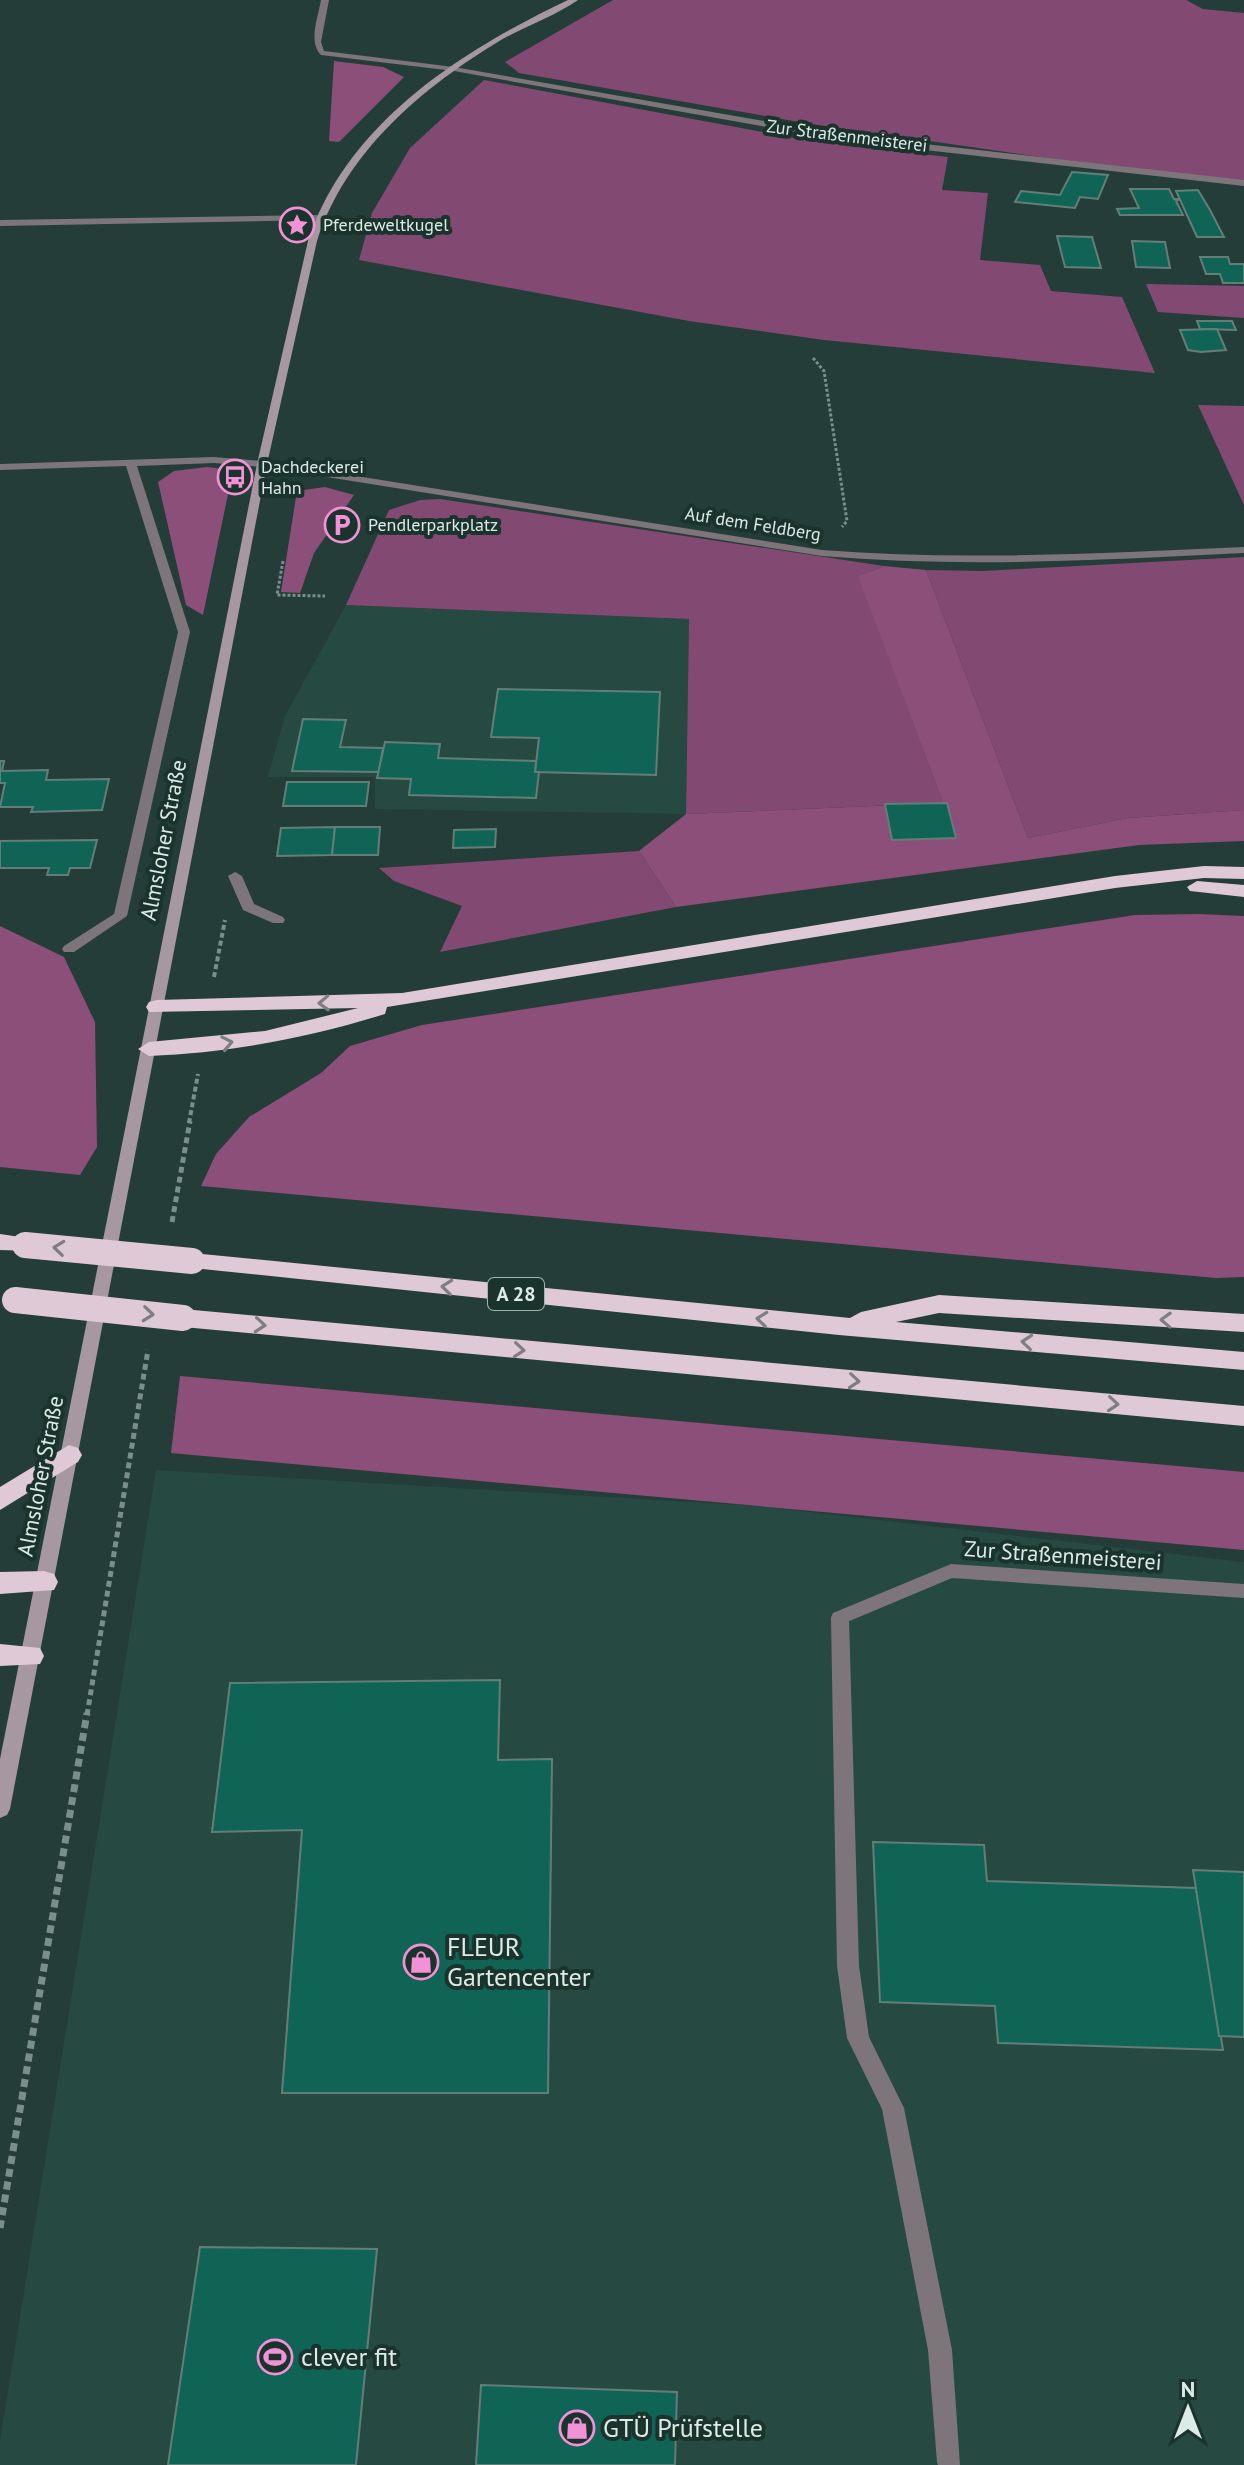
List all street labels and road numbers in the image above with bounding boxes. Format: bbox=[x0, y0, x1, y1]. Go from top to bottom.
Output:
street label: Zur Straßenmeisterei bbox=[765, 114, 929, 157]
street label: Auf dem Feldberg bbox=[684, 501, 823, 546]
street label: Almsloher Straße bbox=[134, 757, 192, 923]
road number: A 28 bbox=[488, 1278, 544, 1310]
street label: Almsloher Straße bbox=[11, 1393, 69, 1559]
street label: Zur Straßenmeisterei bbox=[963, 1534, 1163, 1576]

